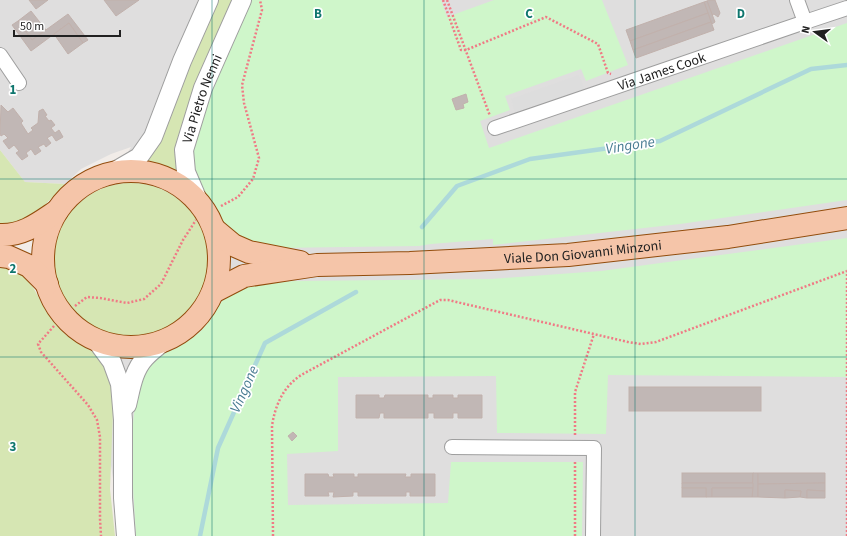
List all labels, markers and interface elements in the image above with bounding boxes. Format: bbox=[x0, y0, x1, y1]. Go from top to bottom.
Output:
text: B bbox=[314, 5, 322, 23]
text: C bbox=[525, 5, 533, 23]
text: D bbox=[737, 5, 745, 23]
scale bar bbox=[14, 12, 120, 38]
north arrow bbox=[795, 12, 835, 52]
text: 50 m bbox=[20, 18, 44, 35]
text: N bbox=[798, 24, 814, 35]
street label: Via James Cook bbox=[615, 48, 709, 96]
street label: Via Pietro Nenni bbox=[178, 51, 228, 146]
text: 1 bbox=[10, 81, 17, 99]
water label: Vingone bbox=[604, 131, 656, 160]
street label: Viale Don Giovanni Minzoni bbox=[504, 236, 663, 269]
text: 2 bbox=[10, 260, 17, 278]
water label: Vingone bbox=[225, 362, 264, 416]
text: 3 bbox=[10, 438, 17, 456]

